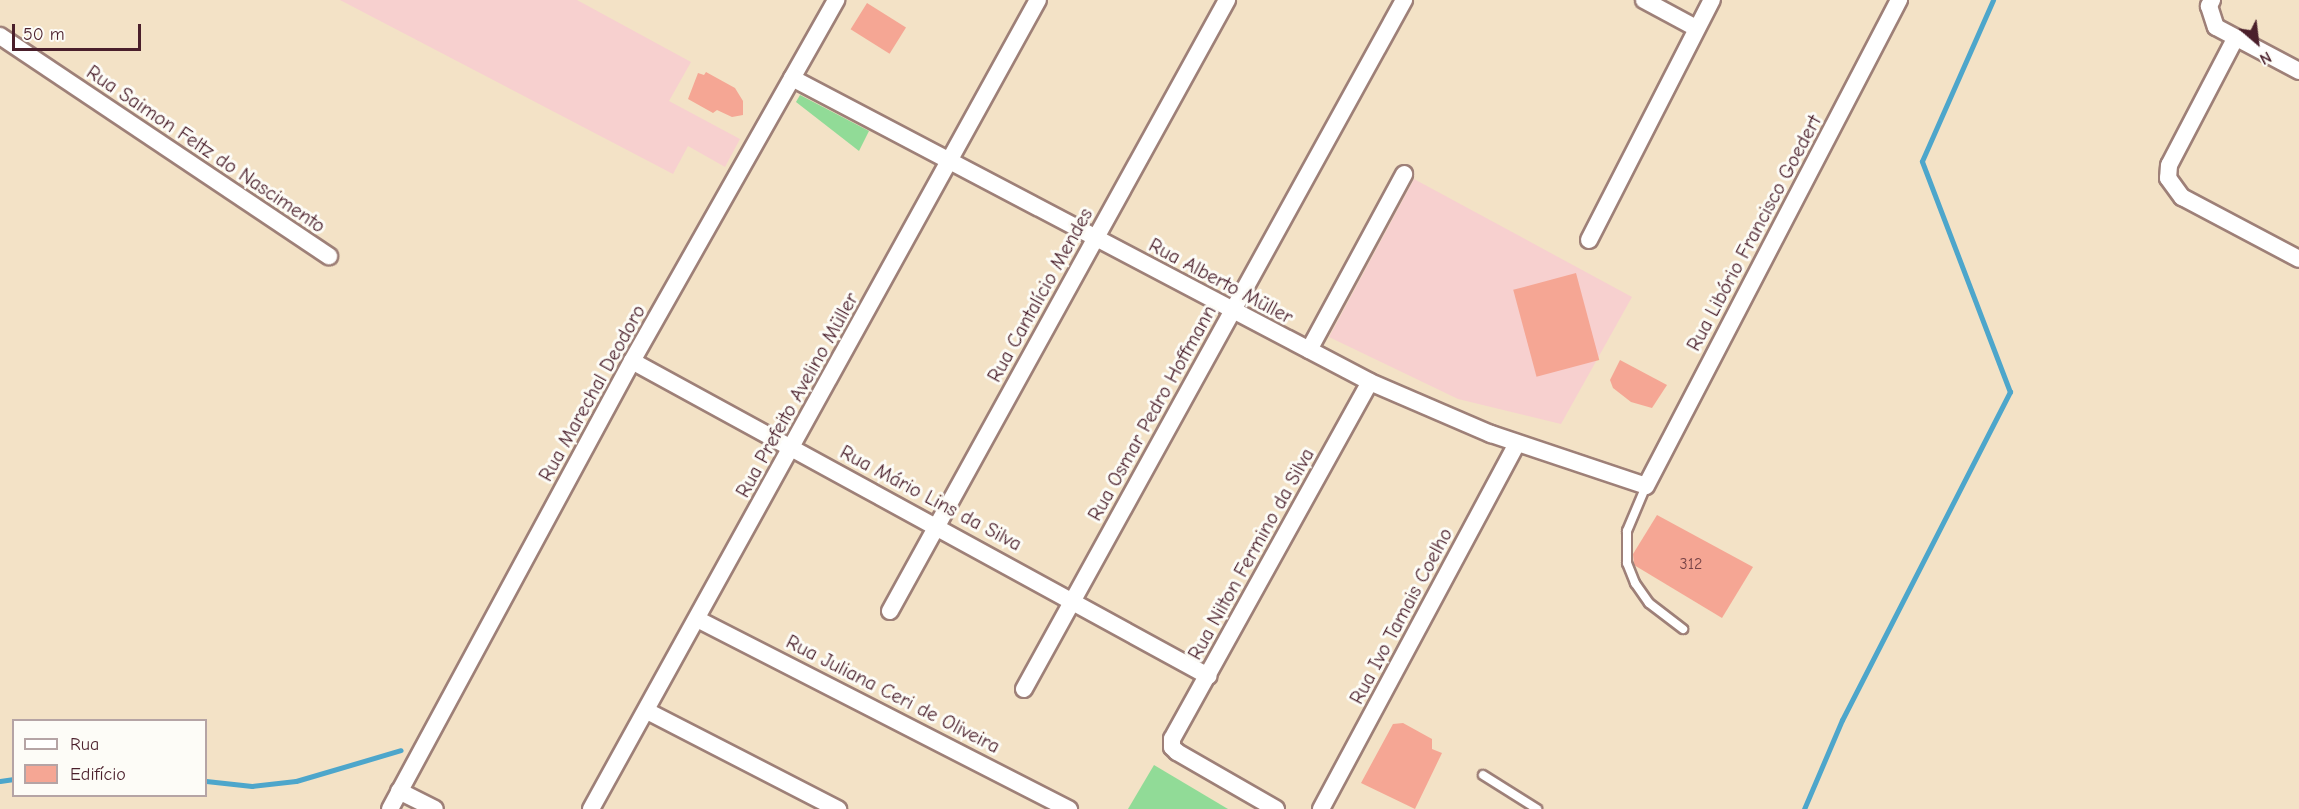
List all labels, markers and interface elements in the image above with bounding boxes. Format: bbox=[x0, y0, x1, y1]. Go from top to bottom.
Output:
scale bar bbox=[15, 12, 144, 50]
north arrow bbox=[2227, 12, 2287, 72]
text: 50 m bbox=[23, 24, 65, 45]
text: N bbox=[2257, 47, 2274, 68]
street label: Rua Saimon Feltz do Nascimento bbox=[82, 60, 330, 238]
street label: Rua Libório Francisco Goedert bbox=[1682, 111, 1826, 355]
street label: Rua Cantalício Mendes bbox=[982, 204, 1098, 386]
street label: Rua Alberto Müller bbox=[1145, 233, 1297, 329]
street label: Rua Prefeito Avelino Müller bbox=[731, 288, 863, 502]
street label: Rua Marechal Deodoro bbox=[533, 301, 651, 485]
street label: Rua Osmar Pedro Hoffmann bbox=[1083, 301, 1221, 525]
street label: Rua Mário Lins da Silva bbox=[836, 440, 1026, 556]
street label: Rua Nilton Fermino da Silva bbox=[1183, 444, 1319, 664]
street label: Rua Ivo Tamais Coelho bbox=[1344, 524, 1458, 708]
house number: 312 bbox=[1680, 554, 1702, 574]
street label: Rua Juliana Ceri de Oliveira bbox=[782, 630, 1004, 758]
legend bbox=[12, 719, 207, 797]
text: Rua bbox=[70, 734, 99, 755]
text: Edifício bbox=[70, 764, 126, 785]

